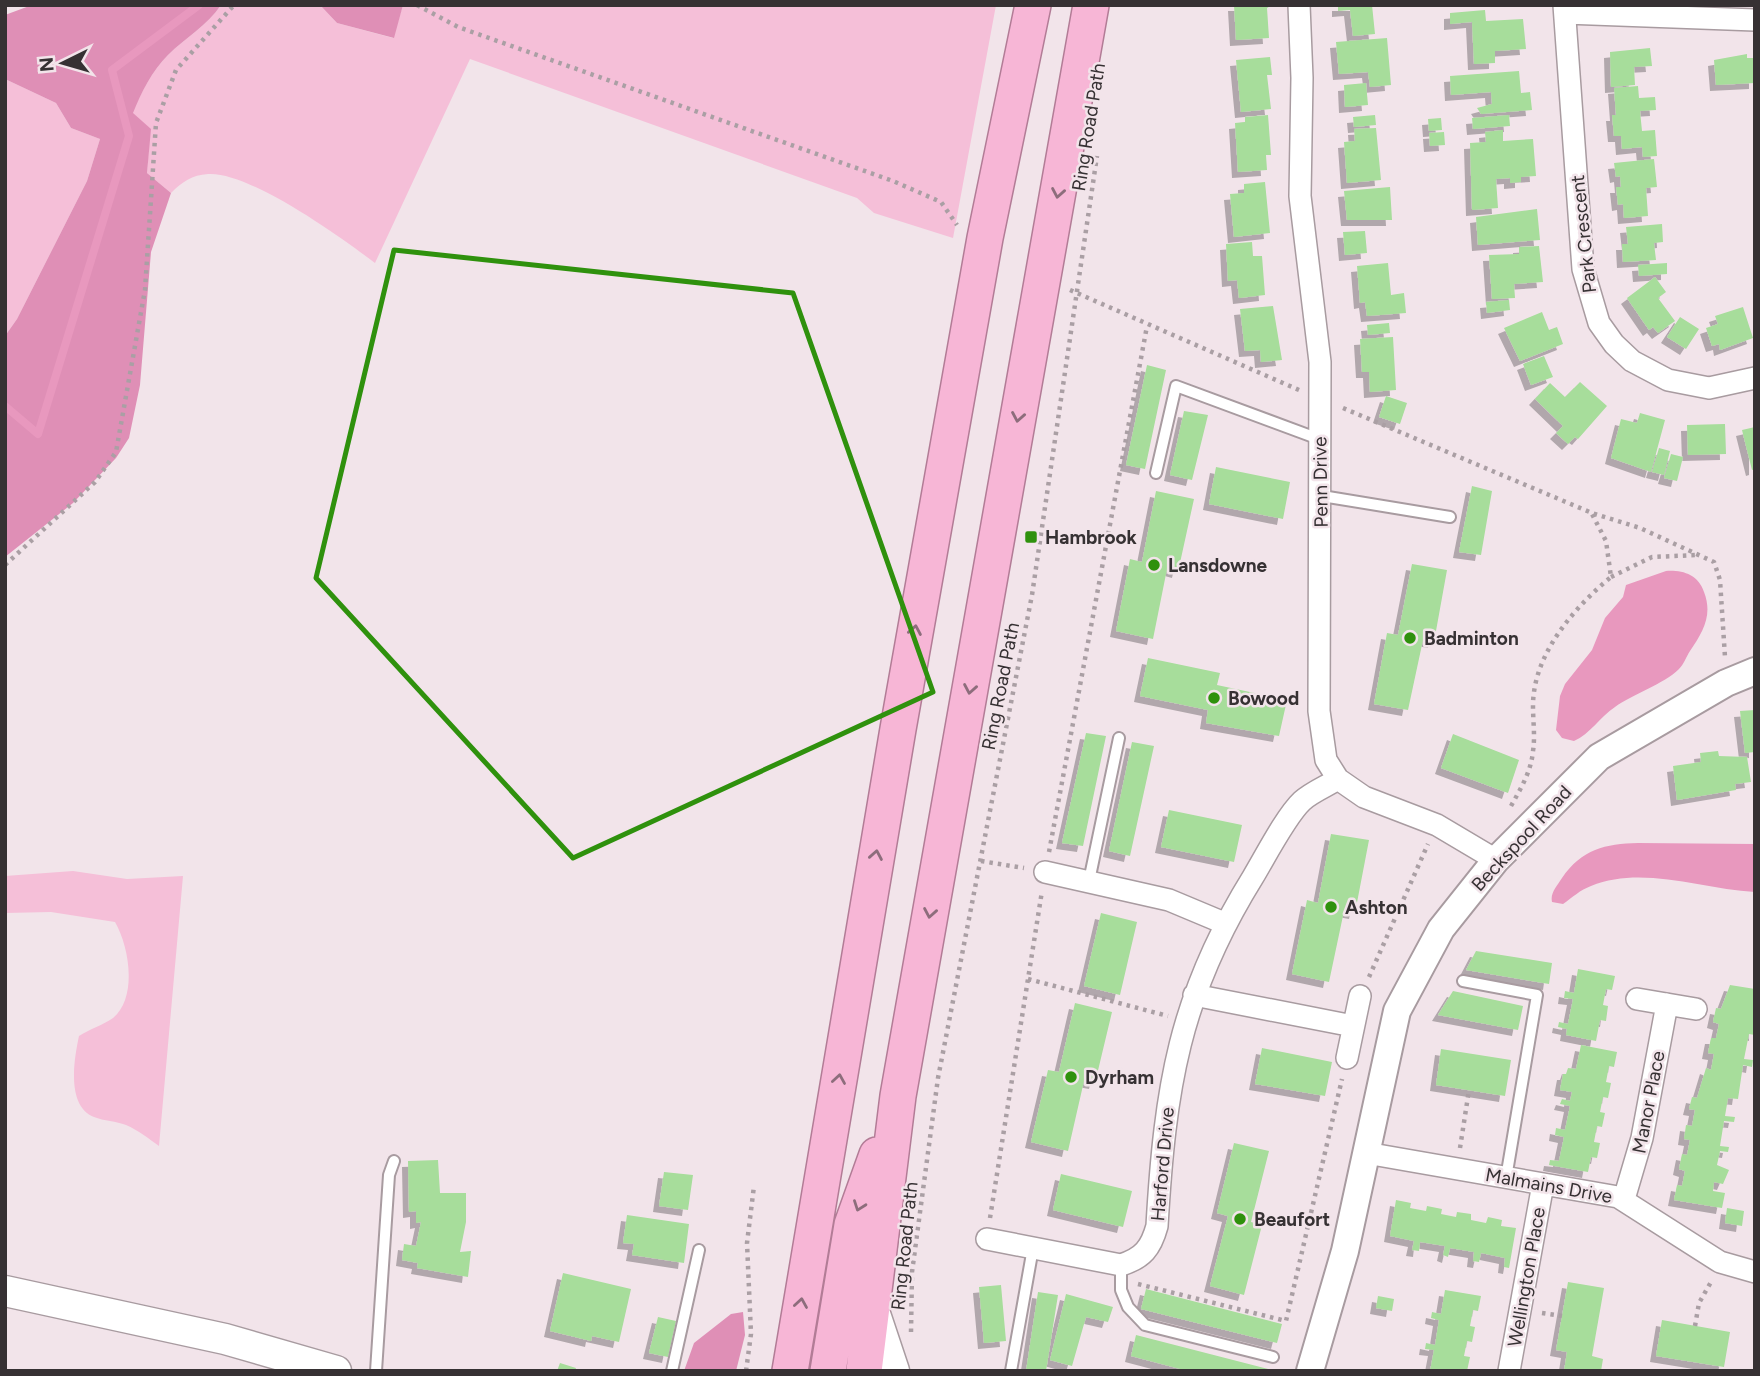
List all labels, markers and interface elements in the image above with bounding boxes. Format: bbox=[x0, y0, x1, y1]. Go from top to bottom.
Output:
north arrow bbox=[28, 28, 98, 98]
text: N bbox=[34, 56, 59, 73]
street label: Ring Road Path bbox=[1067, 61, 1110, 193]
street label: Park Crescent bbox=[1566, 174, 1601, 294]
one-way arrow bbox=[1051, 187, 1066, 199]
one-way arrow bbox=[1011, 411, 1026, 423]
street label: Penn Drive bbox=[1308, 436, 1333, 528]
place label: Hambrook bbox=[1045, 526, 1138, 549]
marker: Hambrook bbox=[1023, 529, 1039, 545]
place label: Lansdowne bbox=[1168, 554, 1268, 577]
marker: Lansdowne bbox=[1146, 557, 1162, 573]
street label: Ring Road Path bbox=[977, 620, 1024, 752]
one-way arrow bbox=[907, 625, 922, 636]
place label: Badminton bbox=[1424, 627, 1519, 650]
marker: Badminton bbox=[1402, 630, 1418, 646]
one-way arrow bbox=[963, 683, 978, 695]
place label: Bowood bbox=[1228, 687, 1299, 710]
marker: Bowood bbox=[1206, 690, 1222, 706]
street label: Beckspool Road bbox=[1467, 781, 1576, 896]
one-way arrow bbox=[868, 849, 883, 861]
place label: Ashton bbox=[1345, 896, 1408, 919]
marker: Ashton bbox=[1323, 899, 1339, 915]
one-way arrow bbox=[923, 907, 938, 919]
street label: Manor Place bbox=[1627, 1049, 1670, 1155]
place label: Dyrham bbox=[1085, 1066, 1154, 1089]
marker: Dyrham bbox=[1063, 1069, 1079, 1085]
one-way arrow bbox=[831, 1073, 846, 1085]
street label: Harford Drive bbox=[1146, 1106, 1179, 1222]
street label: Malmains Drive bbox=[1484, 1163, 1614, 1208]
street label: Ring Road Path bbox=[886, 1180, 923, 1312]
one-way arrow bbox=[853, 1199, 867, 1212]
street label: Wellington Place bbox=[1503, 1205, 1550, 1349]
place label: Beaufort bbox=[1254, 1208, 1331, 1231]
marker: Beaufort bbox=[1232, 1211, 1248, 1227]
one-way arrow bbox=[793, 1297, 808, 1309]

